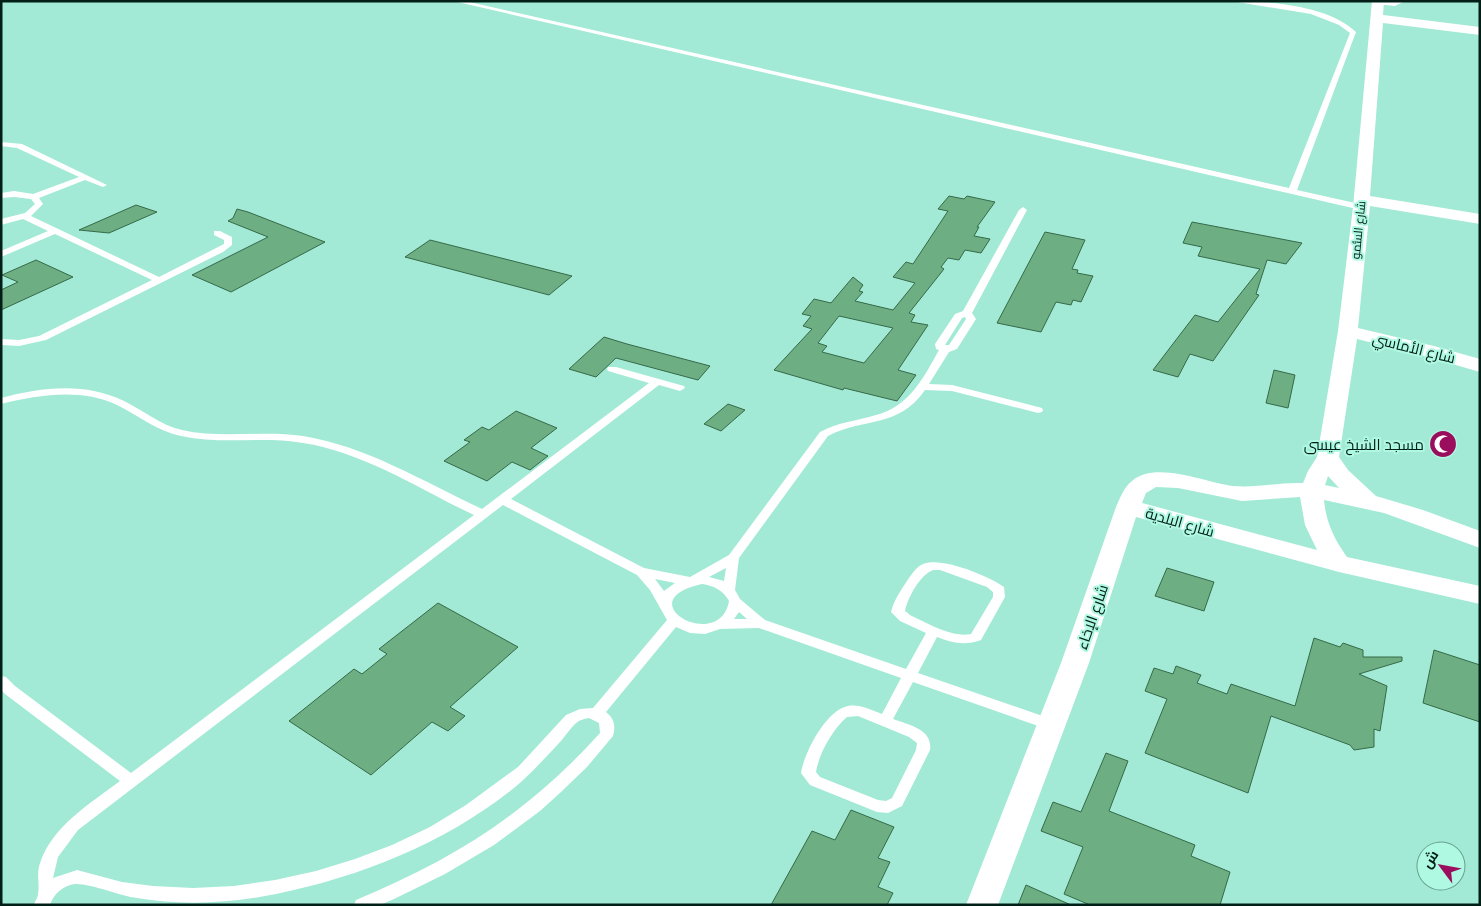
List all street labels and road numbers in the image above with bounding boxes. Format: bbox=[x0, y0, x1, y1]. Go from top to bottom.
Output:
street label: شارع السُّمو bbox=[1347, 200, 1370, 260]
street label: شارع الأماسي bbox=[1370, 329, 1458, 370]
street label: شارع البلدية bbox=[1143, 503, 1217, 543]
street label: شارع الإخاء bbox=[1072, 582, 1114, 653]

